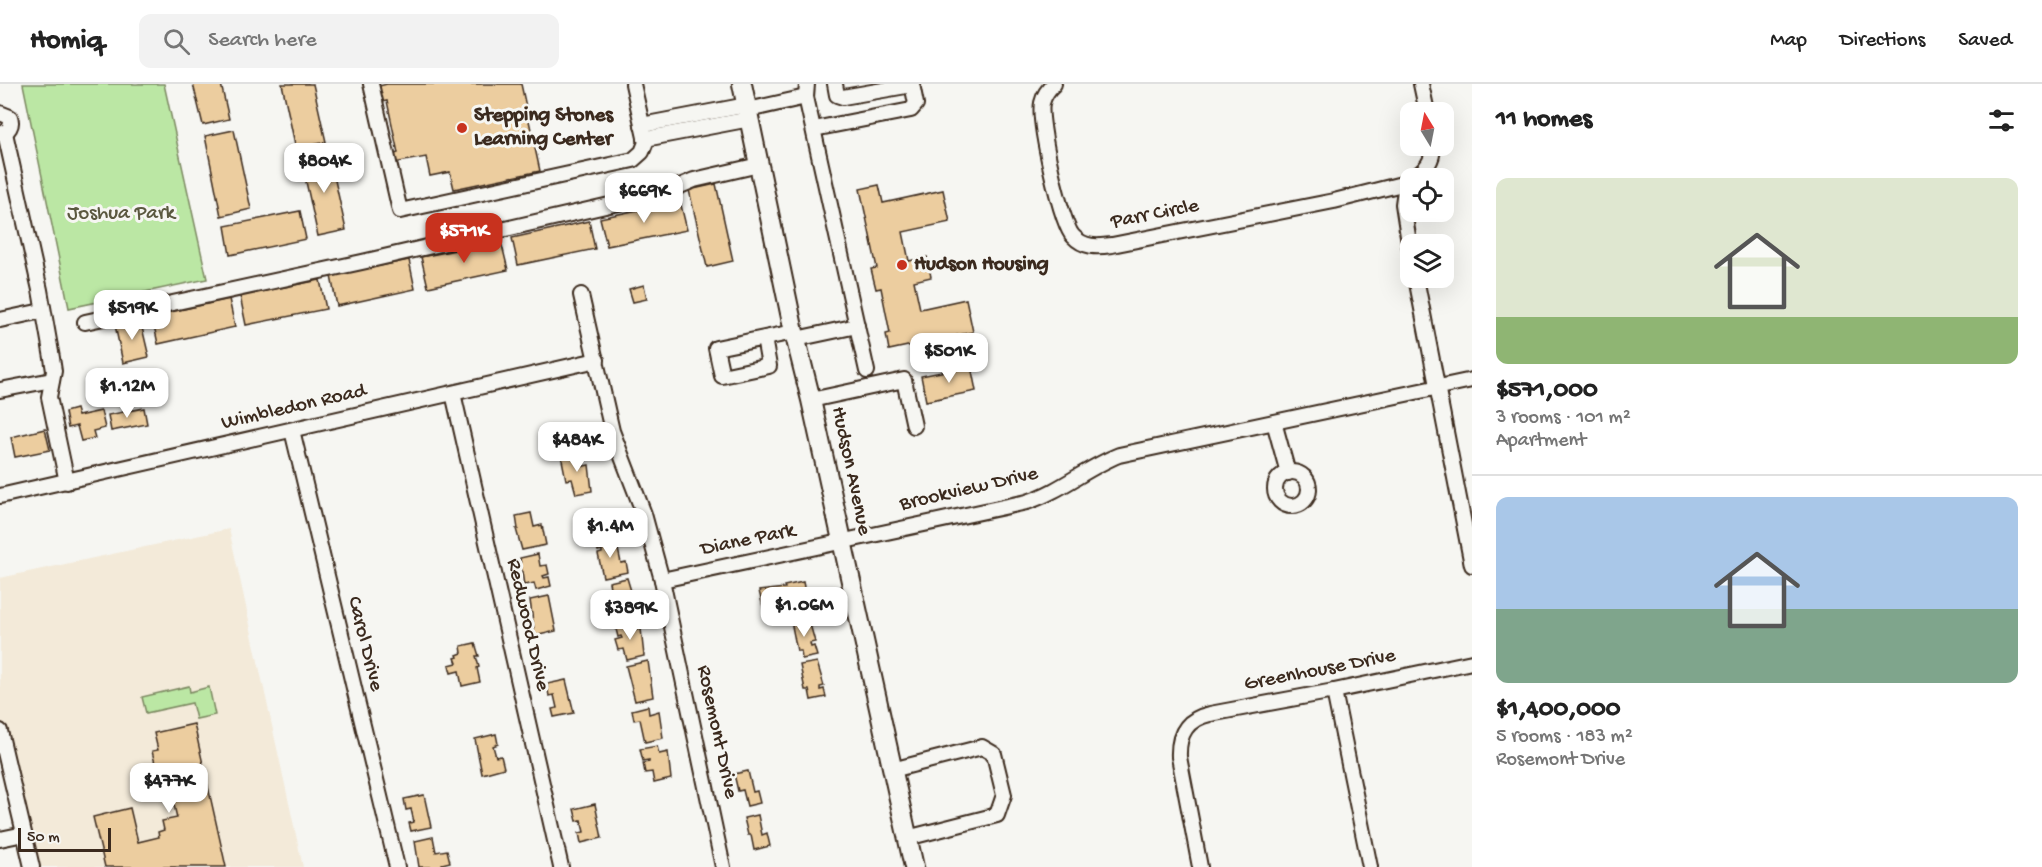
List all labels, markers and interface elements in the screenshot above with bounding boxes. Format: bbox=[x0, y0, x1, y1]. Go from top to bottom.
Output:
search box bbox=[139, 14, 559, 68]
text: Homiq bbox=[30, 25, 103, 58]
icon: search bbox=[160, 25, 193, 58]
text: Search here bbox=[208, 28, 317, 54]
text: Map bbox=[1770, 29, 1807, 54]
text: Directions bbox=[1840, 29, 1925, 54]
text: Saved bbox=[1958, 29, 2012, 54]
north arrow bbox=[1400, 102, 1454, 156]
map controls bbox=[1400, 102, 1454, 288]
place label: Stepping Stones Learning Center bbox=[474, 104, 615, 153]
icon: filters bbox=[1985, 104, 2018, 137]
text: 11 homes bbox=[1496, 105, 1592, 136]
marker: Stepping Stones Learning Center bbox=[455, 121, 469, 135]
pin: $804K bbox=[282, 143, 366, 194]
text: $804K bbox=[298, 151, 350, 174]
button: locate bbox=[1400, 168, 1454, 222]
pin: $669K bbox=[602, 173, 686, 224]
text: $669K bbox=[619, 181, 669, 204]
street label: Parr Circle bbox=[1108, 194, 1202, 236]
park label: Joshua Park bbox=[67, 202, 177, 227]
pin: $571K bbox=[422, 213, 506, 264]
icon: home bbox=[1703, 217, 1811, 325]
text: $571K bbox=[440, 221, 489, 244]
button: layers bbox=[1400, 234, 1454, 288]
place label: Hudson Housing bbox=[914, 253, 1049, 278]
marker: Hudson Housing bbox=[895, 258, 909, 272]
pin: $519K bbox=[90, 290, 174, 341]
text: $519K bbox=[108, 298, 156, 321]
pin: $501K bbox=[907, 333, 991, 384]
text: $501K bbox=[924, 341, 974, 364]
pin: $1.12M bbox=[78, 368, 176, 419]
text: $1.12M bbox=[99, 376, 155, 399]
text: $571,000 bbox=[1496, 376, 1598, 407]
street label: Wimbledon Road bbox=[219, 379, 371, 437]
street label: Hudson Avenue bbox=[824, 404, 876, 539]
text: 3 rooms · 101 m² bbox=[1496, 407, 1631, 430]
pin: $484K bbox=[535, 422, 619, 473]
text: $484K bbox=[552, 430, 602, 453]
text: Apartment bbox=[1496, 430, 1586, 453]
street label: Brookview Drive bbox=[897, 462, 1042, 518]
pin: $1.4M bbox=[568, 508, 652, 559]
text: $1.4M bbox=[587, 516, 633, 539]
street label: Diane Park bbox=[697, 518, 800, 564]
icon: home bbox=[1703, 536, 1811, 644]
street label: Redwood Drive bbox=[500, 556, 555, 695]
pin: $1.06M bbox=[755, 587, 853, 638]
pin: $389K bbox=[588, 590, 672, 641]
street label: Carol Drive bbox=[340, 594, 388, 695]
text: $1.06M bbox=[775, 595, 833, 618]
text: $389K bbox=[604, 598, 656, 621]
street label: Greenhouse Drive bbox=[1242, 644, 1399, 698]
street label: Rosemont Drive bbox=[690, 663, 743, 802]
text: $1,400,000 bbox=[1496, 695, 1621, 726]
text: 5 rooms · 183 m² bbox=[1496, 726, 1633, 749]
text: Rosemont Drive bbox=[1496, 749, 1625, 772]
pin: $477K bbox=[127, 763, 211, 814]
text: $477K bbox=[144, 771, 194, 794]
scale bar bbox=[18, 825, 111, 852]
text: 50 m bbox=[27, 829, 60, 848]

